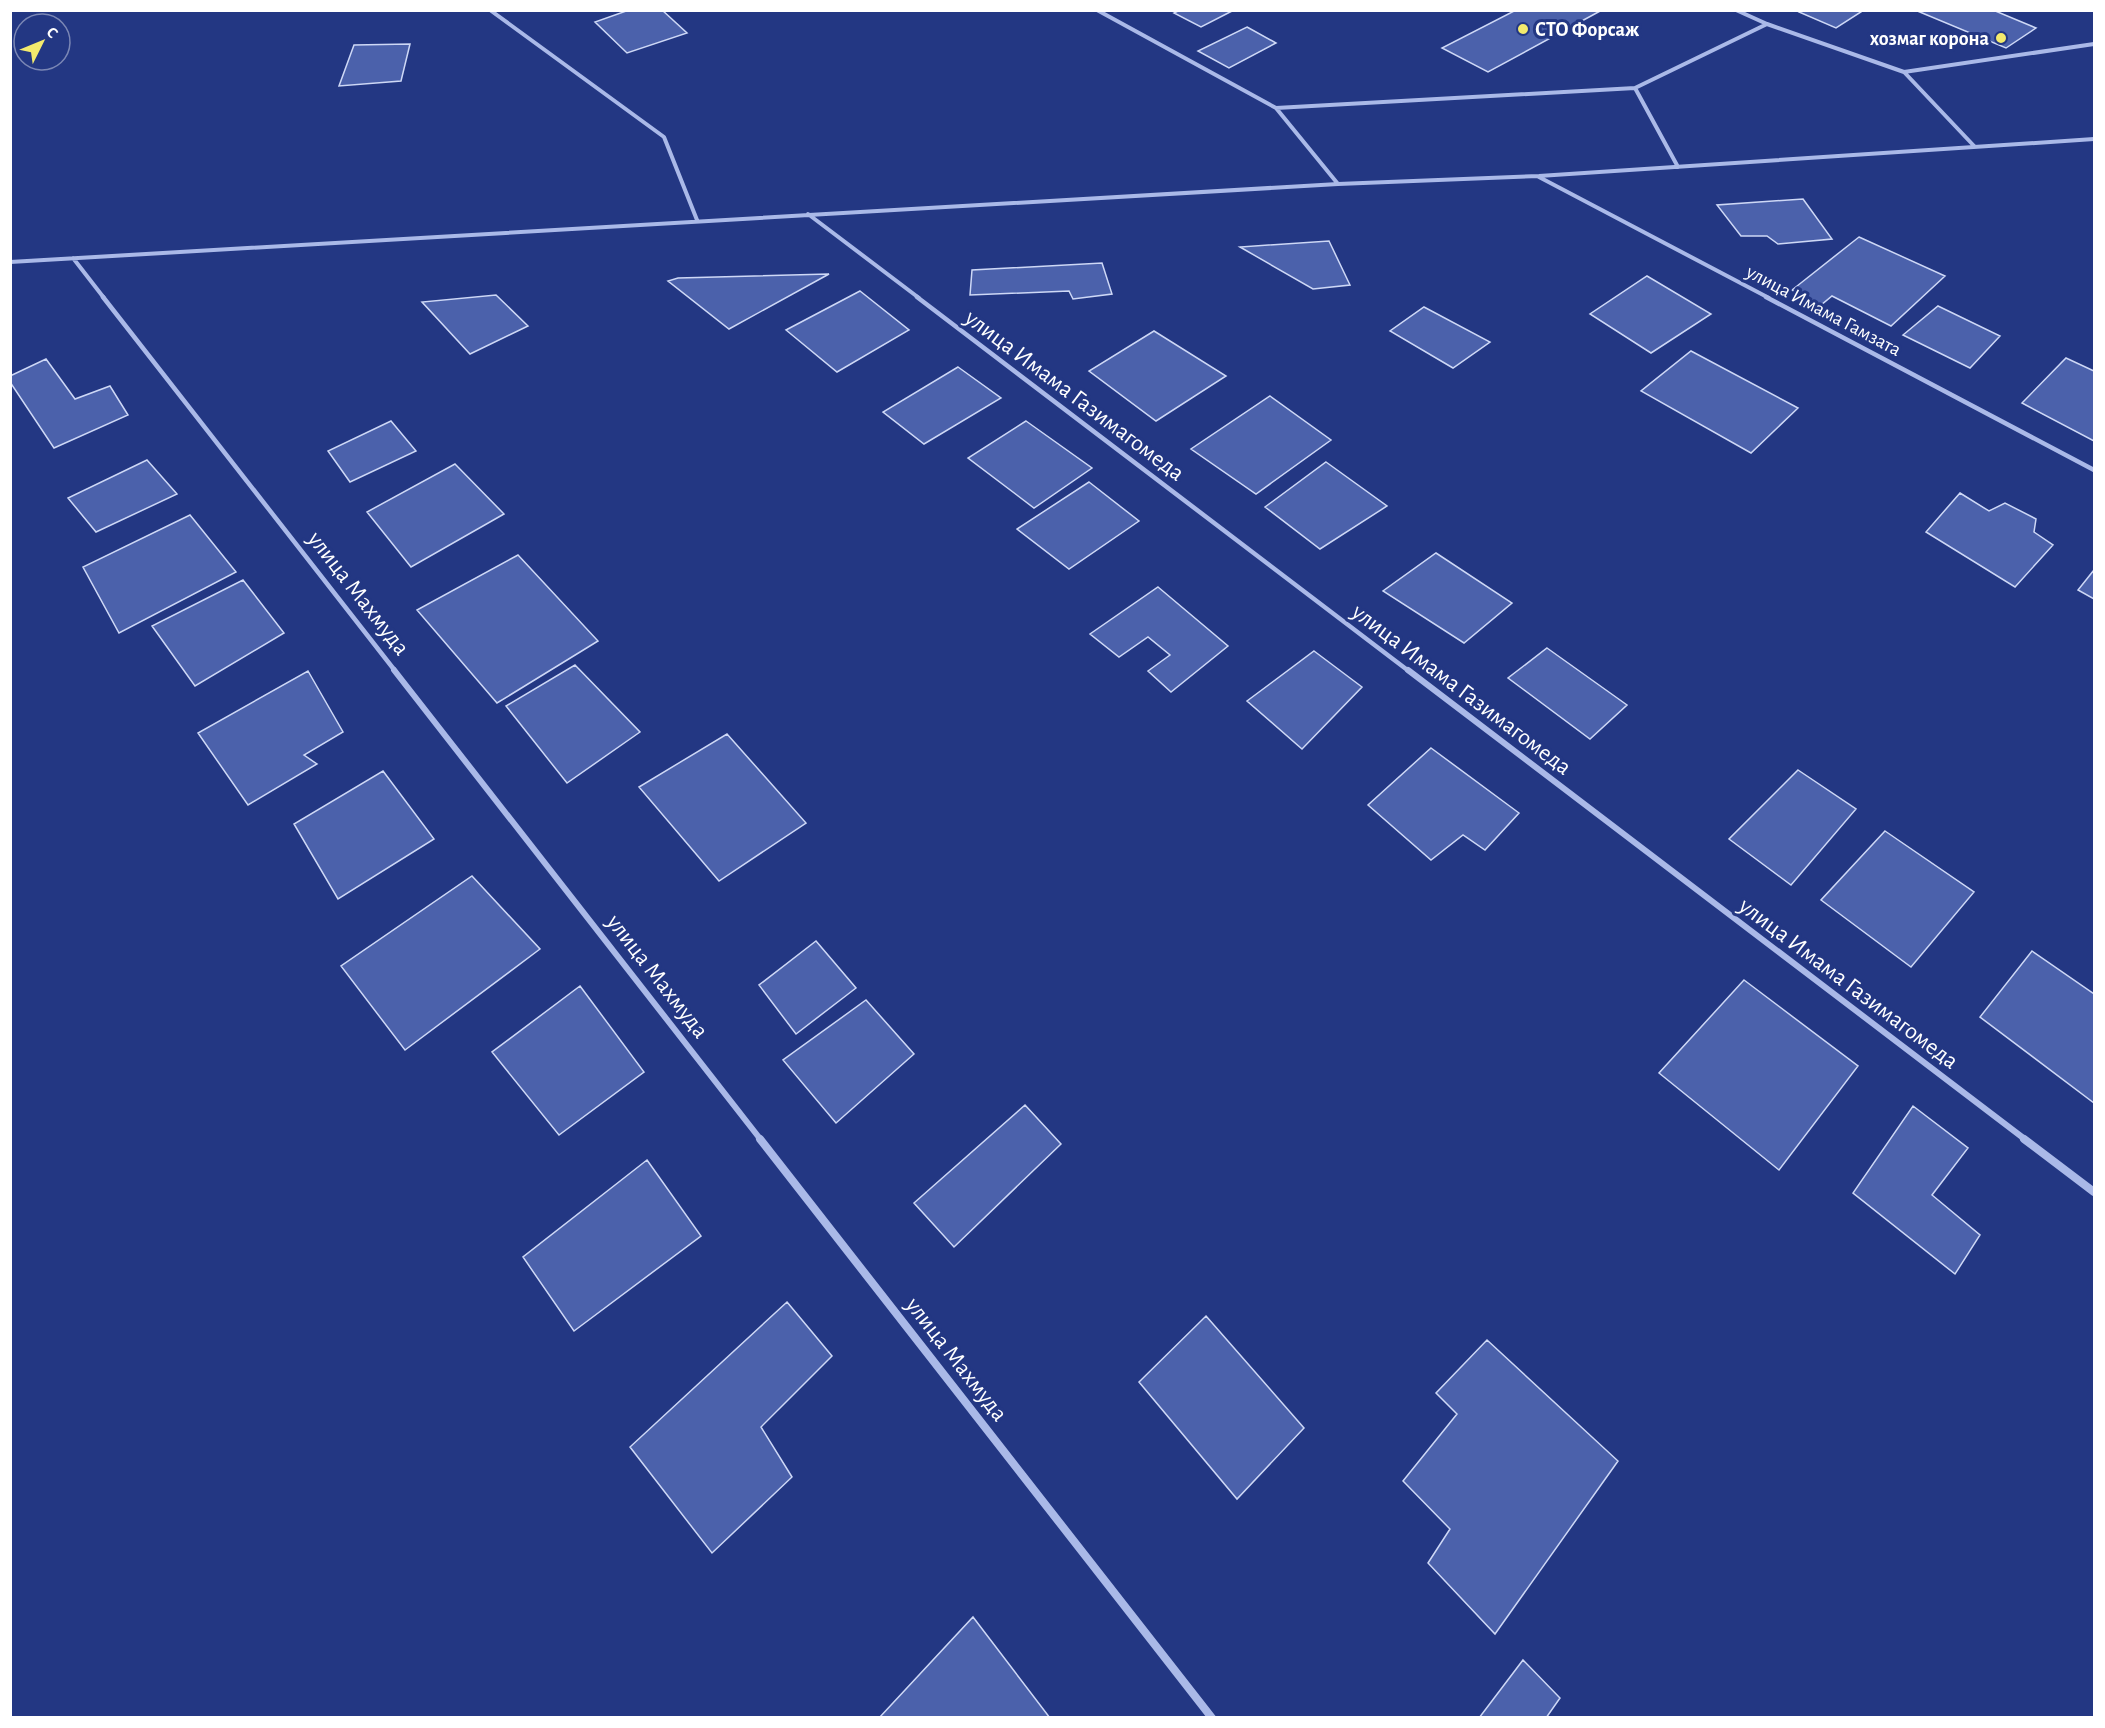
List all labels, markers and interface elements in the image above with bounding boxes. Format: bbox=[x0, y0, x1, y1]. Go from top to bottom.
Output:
north arrow bbox=[12, 12, 72, 72]
place label: СТО Форсаж bbox=[1535, 20, 1640, 40]
marker: СТО Форсаж bbox=[1516, 22, 1530, 36]
text: С bbox=[43, 24, 61, 41]
place label: хозмаг корона bbox=[1870, 29, 1990, 49]
marker: хозмаг корона bbox=[1994, 31, 2008, 45]
street label: улица Имама Гамзата bbox=[1742, 261, 1904, 360]
street label: улица Имама Газимагомеда bbox=[959, 305, 1189, 486]
street label: улица Махмуда bbox=[302, 527, 414, 660]
street label: улица Имама Газимагомеда bbox=[1346, 599, 1576, 780]
street label: улица Имама Газимагомеда bbox=[1733, 893, 1963, 1074]
street label: улица Махмуда bbox=[601, 910, 713, 1043]
street label: улица Махмуда bbox=[900, 1293, 1012, 1426]

